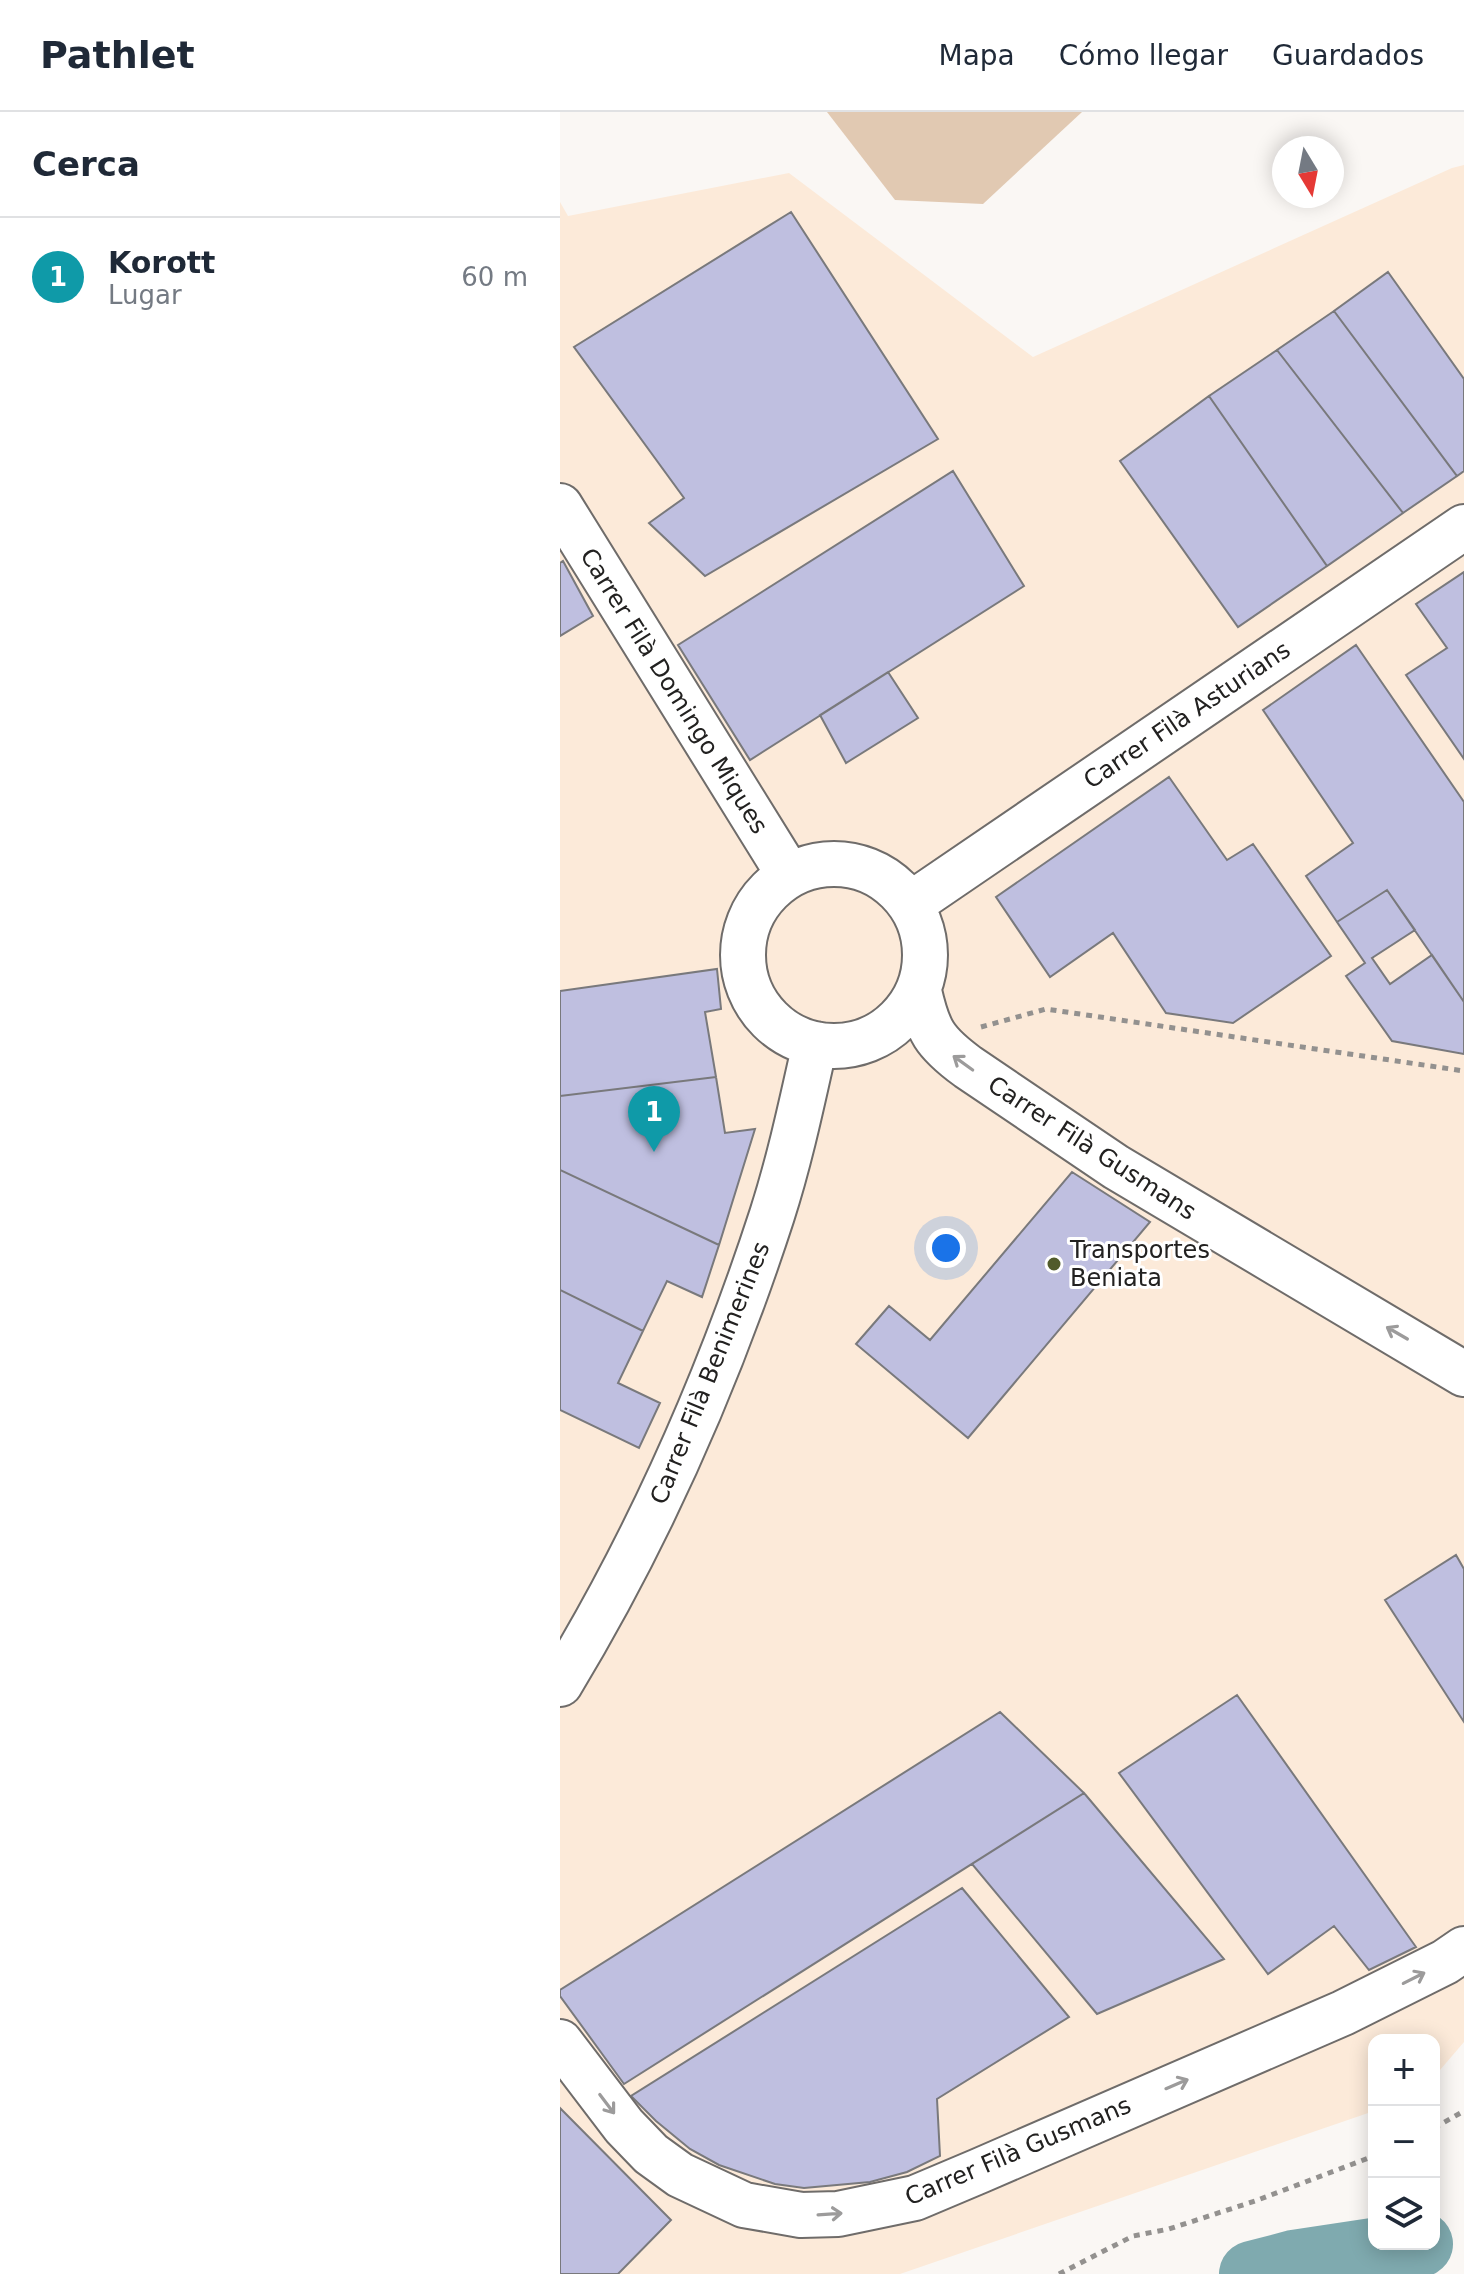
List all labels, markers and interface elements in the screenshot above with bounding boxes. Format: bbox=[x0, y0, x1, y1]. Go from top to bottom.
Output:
text: Pathlet bbox=[40, 33, 195, 77]
text: Mapa bbox=[938, 39, 1015, 72]
text: Cómo llegar bbox=[1059, 39, 1228, 72]
text: Guardados bbox=[1272, 39, 1424, 72]
north arrow bbox=[1272, 136, 1344, 208]
text: Cerca bbox=[32, 144, 140, 184]
text: Korott bbox=[108, 245, 215, 280]
text: 1 bbox=[49, 262, 67, 292]
text: 60 m bbox=[461, 262, 528, 292]
text: Lugar bbox=[108, 280, 182, 310]
street label: Carrer Filà Domingo Miques bbox=[574, 543, 774, 839]
street label: Carrer Filà Asturians bbox=[1079, 636, 1295, 794]
one-way arrow bbox=[953, 1055, 974, 1072]
street label: Carrer Filà Gusmans bbox=[983, 1070, 1201, 1226]
pin: 1 bbox=[628, 1086, 680, 1152]
your location bbox=[926, 1228, 966, 1268]
place label: Transportes Beniata bbox=[1069, 1236, 1210, 1292]
street label: Carrer Filà Benimerines bbox=[644, 1238, 776, 1508]
marker: Transportes Beniata bbox=[1045, 1255, 1063, 1273]
one-way arrow bbox=[1386, 1325, 1410, 1340]
one-way arrow bbox=[1401, 1969, 1425, 1985]
map controls bbox=[1368, 2034, 1440, 2250]
button: + bbox=[1368, 2034, 1440, 2106]
one-way arrow bbox=[1164, 2076, 1189, 2091]
street label: Carrer Filà Gusmans bbox=[901, 2091, 1135, 2211]
one-way arrow bbox=[598, 2093, 615, 2114]
button: − bbox=[1368, 2106, 1440, 2178]
button: layers bbox=[1368, 2178, 1440, 2250]
one-way arrow bbox=[816, 2206, 843, 2221]

